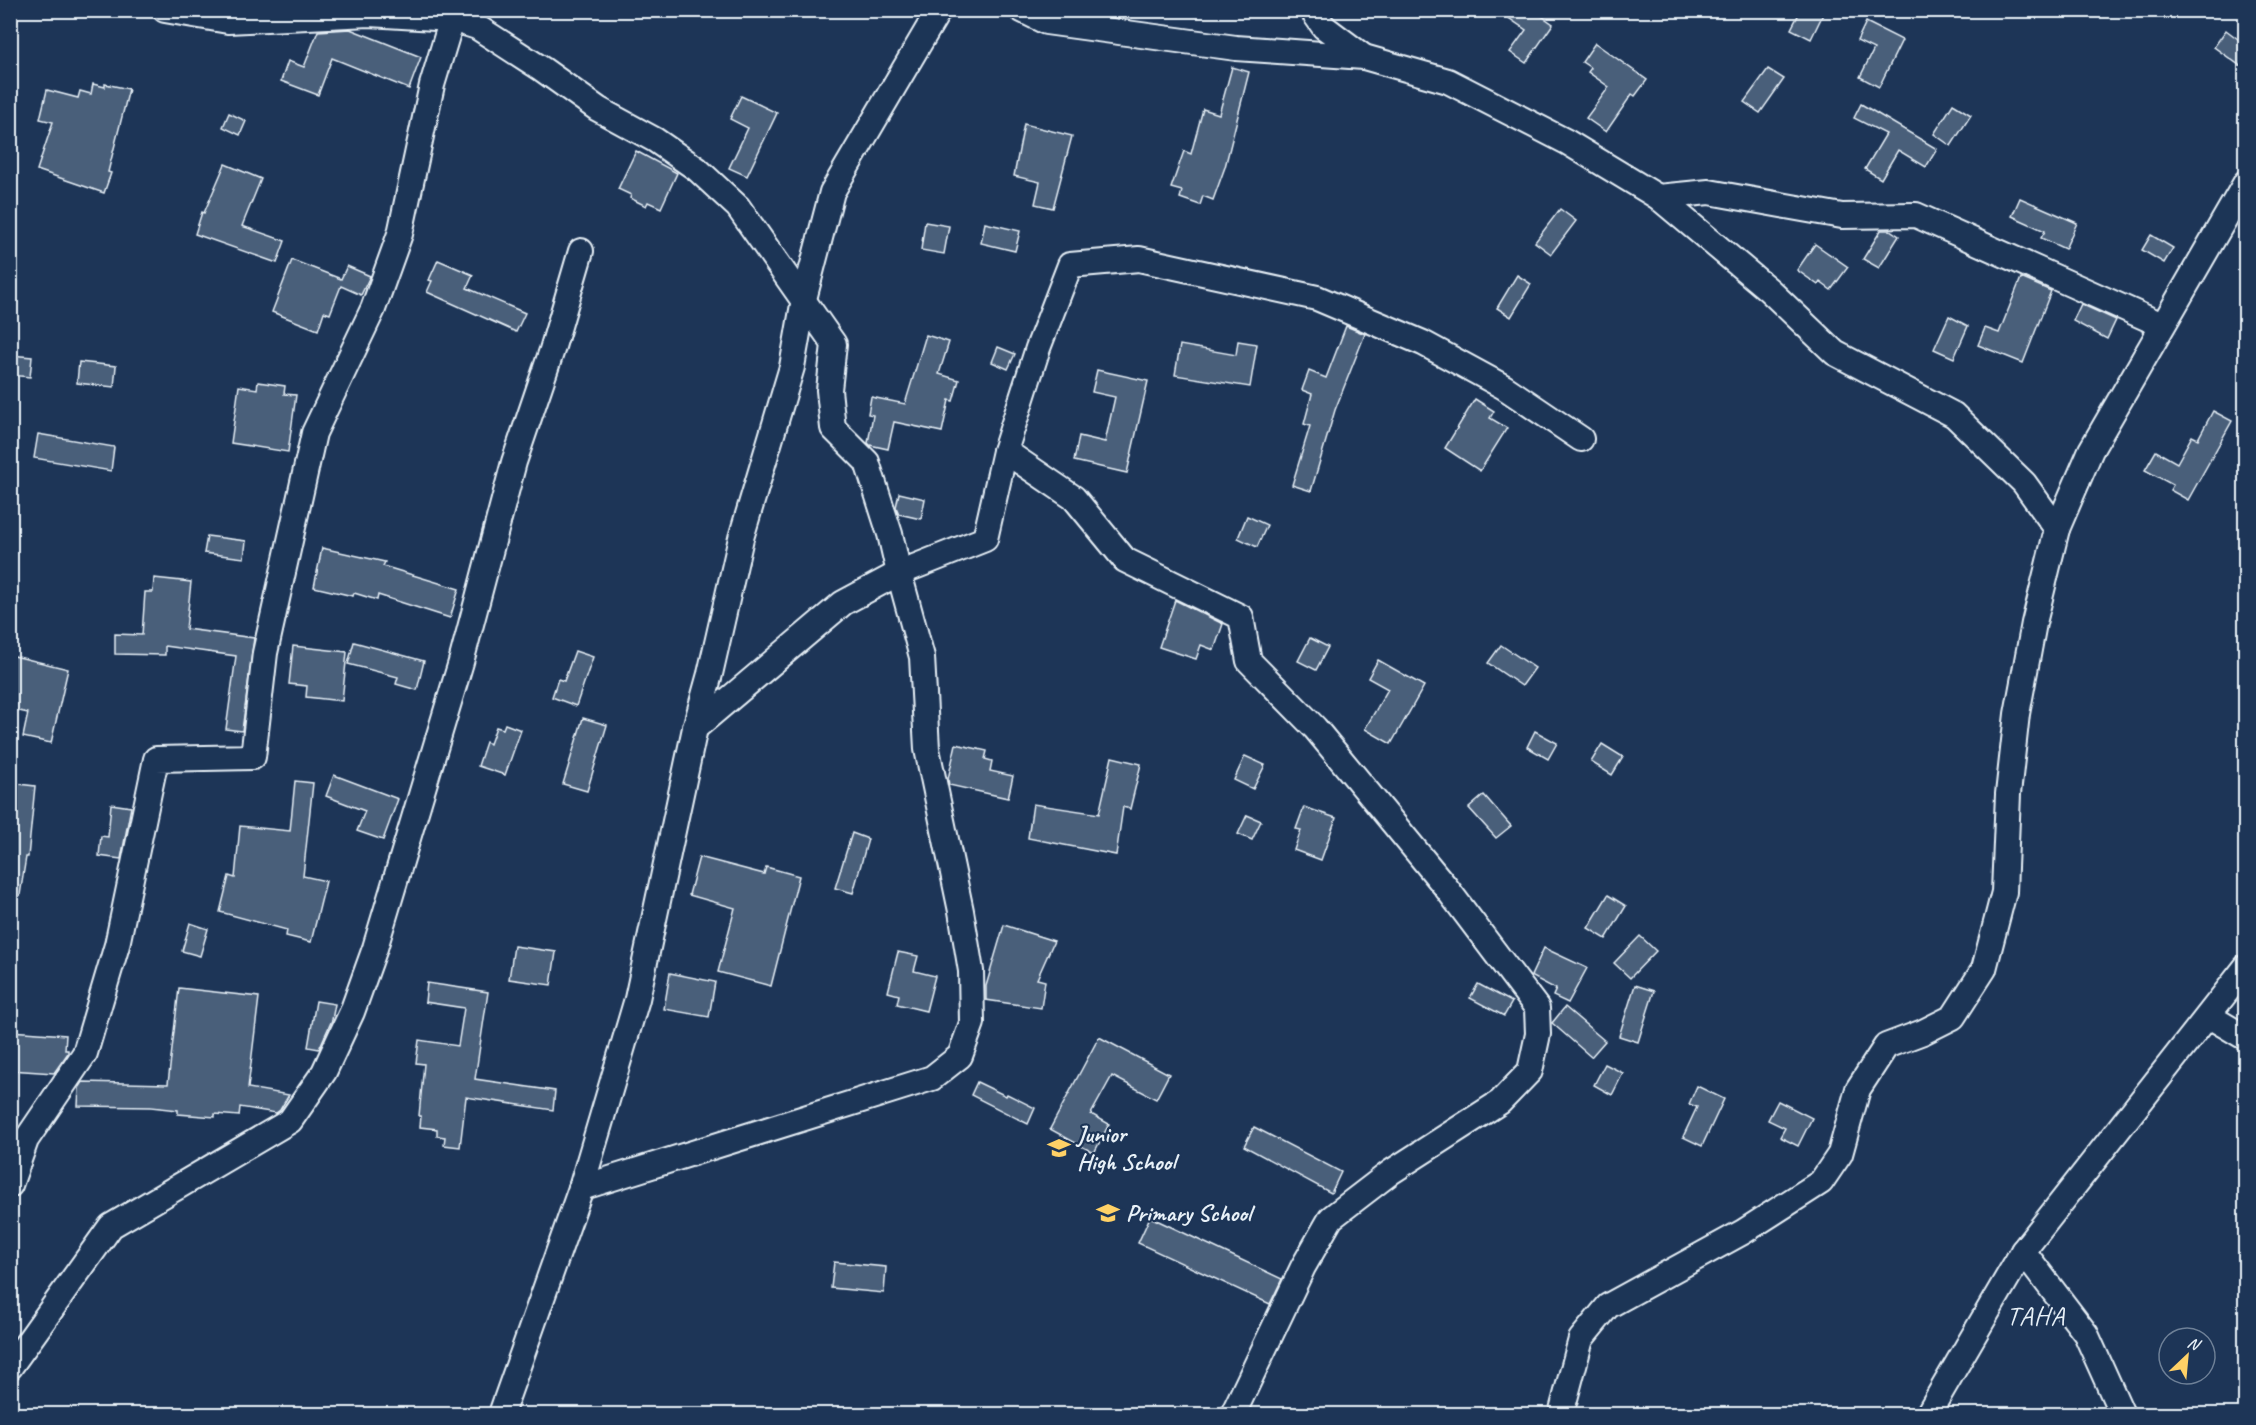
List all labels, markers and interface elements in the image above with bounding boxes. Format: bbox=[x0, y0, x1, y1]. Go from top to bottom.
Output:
place label: Junior High School bbox=[1075, 1119, 1180, 1177]
school or university icon: Junior High School bbox=[1046, 1135, 1072, 1161]
place label: Primary School bbox=[1126, 1198, 1256, 1228]
school or university icon: Primary School bbox=[1095, 1200, 1121, 1226]
district label: TAHA bbox=[2006, 1299, 2066, 1333]
north arrow bbox=[2157, 1326, 2217, 1386]
text: N bbox=[2184, 1332, 2205, 1356]

